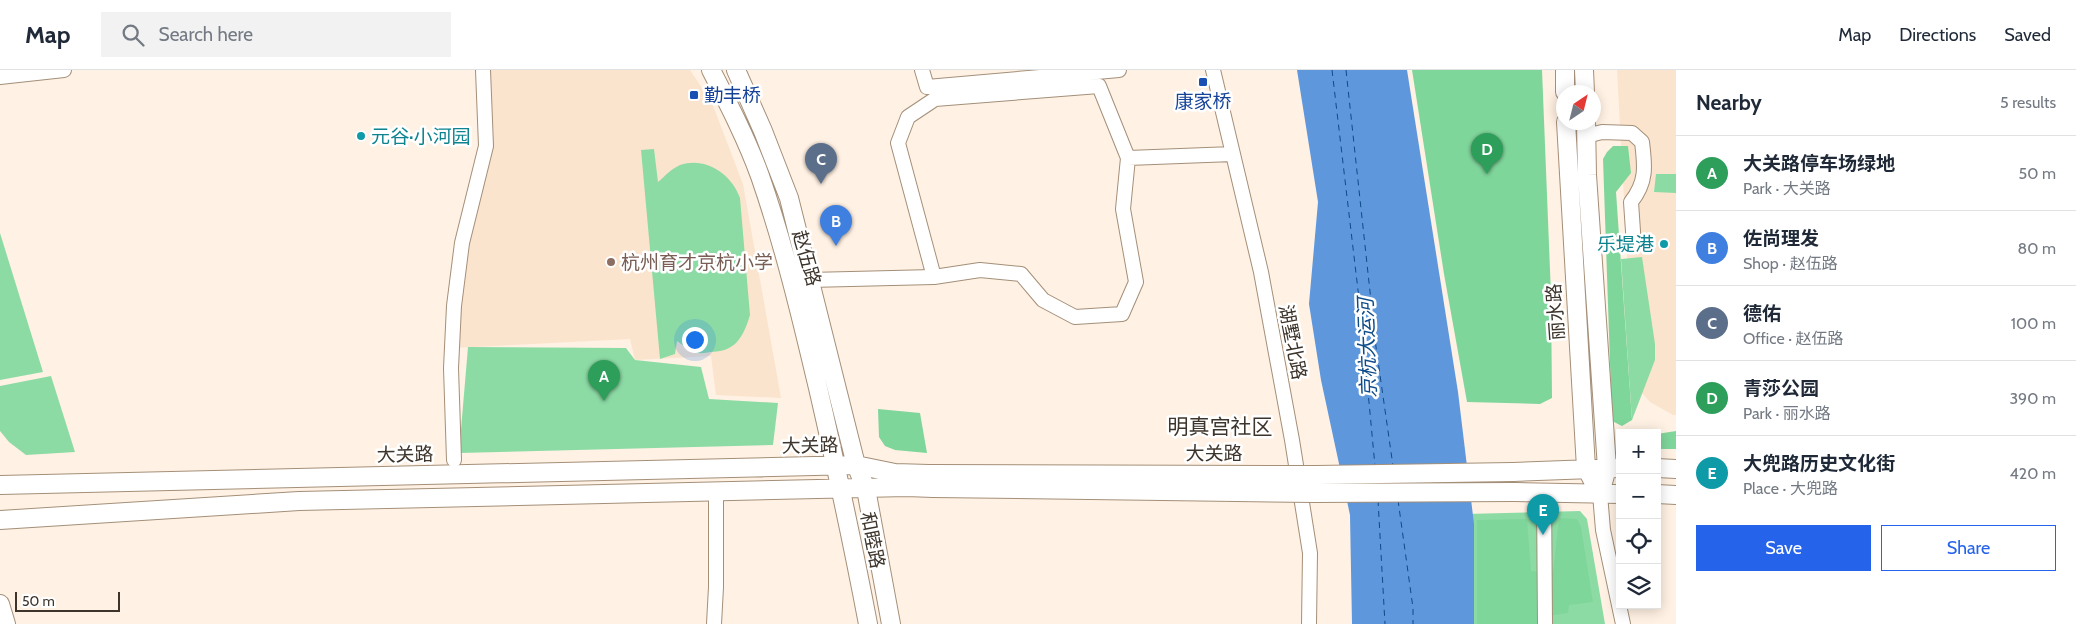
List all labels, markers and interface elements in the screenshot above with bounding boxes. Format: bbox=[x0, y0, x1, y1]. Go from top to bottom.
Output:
search box bbox=[101, 12, 451, 57]
text: Map bbox=[25, 20, 71, 49]
icon: search bbox=[119, 21, 147, 49]
text: Search here bbox=[159, 23, 253, 46]
text: Map bbox=[1838, 24, 1871, 46]
text: Directions bbox=[1899, 24, 1976, 46]
text: Saved bbox=[2004, 24, 2051, 46]
marker: 康家桥 bbox=[1197, 76, 1209, 88]
place label: 勤丰桥 bbox=[704, 84, 761, 107]
north arrow bbox=[1556, 85, 1601, 130]
marker: 勤丰桥 bbox=[688, 89, 700, 101]
place label: 康家桥 bbox=[1174, 90, 1232, 113]
text: Nearby bbox=[1696, 90, 1762, 115]
text: 5 results bbox=[2000, 93, 2056, 112]
place label: 元谷·小河园 bbox=[371, 125, 471, 148]
marker: 元谷·小河园 bbox=[355, 130, 367, 142]
pin: D bbox=[1471, 133, 1503, 174]
pin: C bbox=[805, 143, 837, 184]
text: 大关路停车场绿地 bbox=[1743, 152, 1895, 175]
text: A bbox=[1707, 164, 1717, 183]
text: 50 m bbox=[2019, 164, 2056, 183]
text: Park · 大关路 bbox=[1743, 179, 1831, 198]
pin: B bbox=[820, 205, 852, 246]
text: 佐尚理发 bbox=[1743, 227, 1819, 250]
street label: 赵伍路 bbox=[788, 228, 825, 289]
place label: 乐堤港 bbox=[1597, 233, 1654, 256]
marker: 乐堤港 bbox=[1658, 238, 1670, 250]
text: B bbox=[1707, 239, 1717, 258]
text: 80 m bbox=[2018, 239, 2056, 258]
place label: 杭州育才京杭小学 bbox=[621, 251, 773, 274]
text: Shop · 赵伍路 bbox=[1743, 254, 1838, 273]
marker: 杭州育才京杭小学 bbox=[605, 256, 617, 268]
street label: 丽水路 bbox=[1542, 283, 1569, 341]
water label: 京杭大运河 bbox=[1353, 294, 1381, 398]
text: 德佑 bbox=[1743, 302, 1781, 325]
street label: 湖墅北路 bbox=[1274, 303, 1311, 382]
text: C bbox=[1707, 314, 1717, 333]
text: 100 m bbox=[2011, 314, 2056, 333]
your location bbox=[682, 327, 708, 353]
text: Office · 赵伍路 bbox=[1743, 329, 1844, 348]
pin: A bbox=[588, 360, 620, 401]
text: 青莎公园 bbox=[1743, 377, 1819, 400]
text: D bbox=[1706, 389, 1718, 408]
text: 390 m bbox=[2009, 389, 2056, 408]
text: Park · 丽水路 bbox=[1743, 404, 1831, 423]
district label: 明真宫社区 bbox=[1168, 414, 1273, 439]
map controls bbox=[1616, 429, 1661, 609]
button: + bbox=[1616, 429, 1661, 474]
street label: 大关路 bbox=[781, 434, 839, 457]
street label: 大关路 bbox=[1185, 442, 1243, 465]
street label: 大关路 bbox=[376, 443, 434, 466]
text: 大兜路历史文化街 bbox=[1743, 452, 1895, 475]
text: E bbox=[1707, 464, 1717, 483]
text: 420 m bbox=[2010, 464, 2056, 483]
button: − bbox=[1616, 474, 1661, 519]
text: Place · 大兜路 bbox=[1743, 479, 1838, 498]
pin: E bbox=[1527, 494, 1559, 535]
street label: 和睦路 bbox=[856, 510, 889, 570]
button: locate bbox=[1616, 519, 1661, 564]
button: Save bbox=[1696, 525, 1871, 571]
button: Share bbox=[1881, 525, 2056, 571]
button: layers bbox=[1616, 564, 1661, 609]
scale bar bbox=[15, 589, 120, 612]
text: 50 m bbox=[22, 592, 55, 610]

